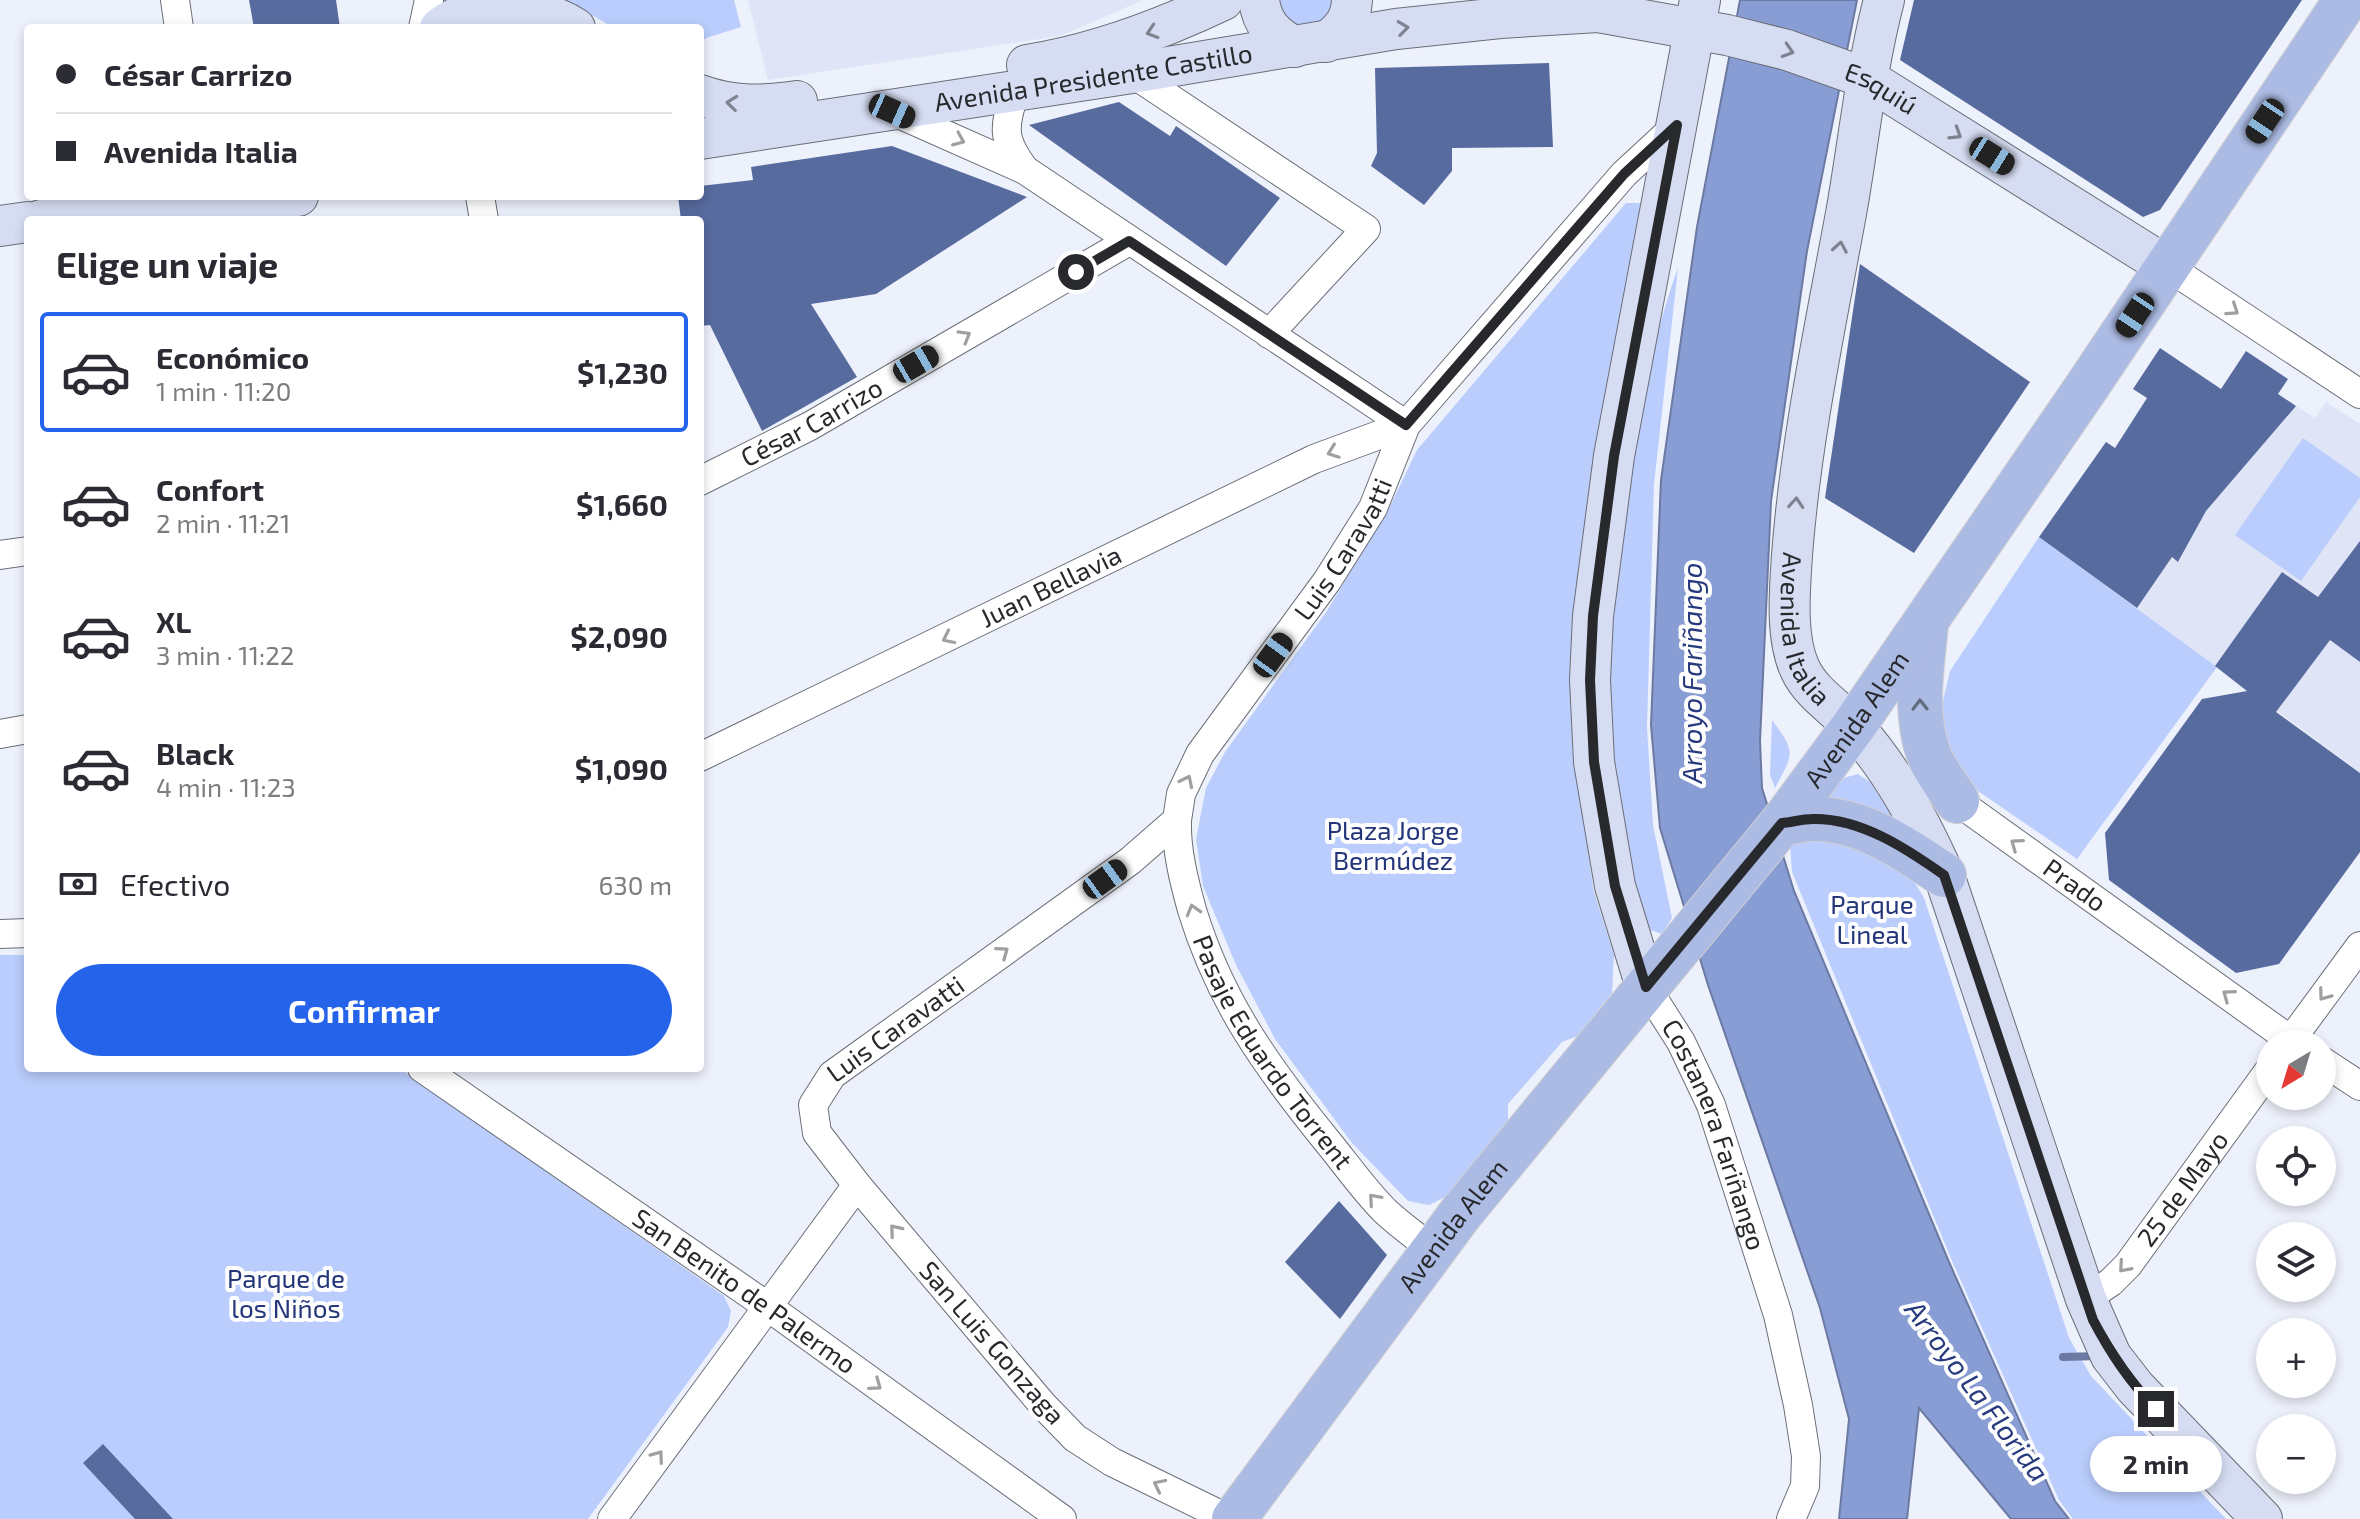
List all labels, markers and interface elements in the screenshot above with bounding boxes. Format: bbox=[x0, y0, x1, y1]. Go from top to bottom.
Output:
one-way arrow bbox=[1396, 20, 1409, 37]
one-way arrow bbox=[1146, 23, 1159, 39]
street label: Avenida Presidente Castillo bbox=[932, 36, 1254, 117]
one-way arrow bbox=[1780, 42, 1794, 58]
street label: Esquiú bbox=[1841, 55, 1924, 120]
text: César Carrizo bbox=[104, 56, 292, 92]
car bbox=[865, 90, 919, 132]
car bbox=[2242, 94, 2288, 148]
one-way arrow bbox=[725, 95, 738, 112]
one-way arrow bbox=[1947, 124, 1962, 140]
one-way arrow bbox=[951, 130, 965, 147]
text: Avenida Italia bbox=[104, 133, 298, 169]
car bbox=[1965, 133, 2019, 179]
one-way arrow bbox=[1830, 240, 1847, 254]
text: Elige un viaje bbox=[56, 242, 278, 285]
route start bbox=[1058, 254, 1094, 290]
car bbox=[2112, 288, 2158, 342]
one-way arrow bbox=[2224, 300, 2238, 315]
one-way arrow bbox=[956, 330, 971, 346]
icon: car bbox=[60, 336, 132, 408]
text: Económico bbox=[156, 339, 309, 375]
car bbox=[889, 342, 943, 386]
text: $1,230 bbox=[577, 354, 668, 390]
street label: César Carrizo bbox=[735, 371, 887, 472]
text: 1 min · 11:20 bbox=[156, 375, 291, 406]
one-way arrow bbox=[1327, 442, 1341, 459]
icon: car bbox=[60, 468, 132, 540]
text: Confort bbox=[156, 471, 264, 507]
street label: Luis Caravatti bbox=[1287, 473, 1397, 626]
text: $1,660 bbox=[576, 486, 668, 522]
one-way arrow bbox=[1787, 496, 1804, 509]
text: 2 min · 11:21 bbox=[156, 507, 290, 538]
street label: Juan Bellavia bbox=[975, 538, 1126, 633]
street label: Avenida Italia bbox=[1776, 551, 1837, 711]
water label: Arroyo Fariñango bbox=[1674, 562, 1708, 785]
icon: car bbox=[60, 600, 132, 672]
text: XL bbox=[156, 603, 191, 639]
text: $2,090 bbox=[570, 618, 668, 654]
one-way arrow bbox=[941, 628, 956, 644]
car bbox=[1249, 629, 1297, 681]
text: 3 min · 11:22 bbox=[156, 639, 294, 670]
street label: Avenida Alem bbox=[1797, 645, 1915, 793]
one-way arrow bbox=[1912, 698, 1929, 711]
icon: car bbox=[60, 732, 132, 804]
text: Black bbox=[156, 735, 234, 771]
text: $1,090 bbox=[575, 750, 668, 786]
text: 4 min · 11:23 bbox=[156, 771, 296, 802]
one-way arrow bbox=[1177, 774, 1193, 789]
park label: Plaza Jorge Bermúdez bbox=[1327, 814, 1459, 875]
one-way arrow bbox=[2011, 839, 2025, 853]
street label: Prado bbox=[2038, 851, 2113, 917]
car bbox=[1079, 855, 1131, 903]
icon: cash bbox=[56, 862, 100, 906]
text: Efectivo bbox=[120, 866, 230, 902]
text: 630 m bbox=[598, 869, 672, 900]
park label: Parque Lineal bbox=[1830, 888, 1914, 949]
one-way arrow bbox=[1186, 904, 1202, 918]
street label: Pasaje Eduardo Torrent bbox=[1188, 930, 1360, 1174]
one-way arrow bbox=[994, 947, 1009, 962]
button: Confirmar bbox=[56, 964, 672, 1056]
street label: Luis Caravatti bbox=[820, 968, 969, 1088]
one-way arrow bbox=[2319, 986, 2334, 1001]
one-way arrow bbox=[2222, 990, 2236, 1005]
street label: Costanera Fariñango bbox=[1656, 1013, 1773, 1254]
north arrow bbox=[2256, 1030, 2336, 1110]
map controls bbox=[2256, 1030, 2336, 1494]
street label: 25 de Mayo bbox=[2130, 1125, 2234, 1252]
button: locate bbox=[2256, 1126, 2336, 1206]
street label: Avenida Alem bbox=[1391, 1152, 1513, 1298]
one-way arrow bbox=[1369, 1193, 1384, 1208]
street label: San Benito de Palermo bbox=[627, 1201, 863, 1379]
button: layers bbox=[2256, 1222, 2336, 1302]
one-way arrow bbox=[890, 1224, 905, 1239]
street label: San Luis Gonzaga bbox=[914, 1254, 1072, 1430]
one-way arrow bbox=[2120, 1258, 2134, 1273]
park label: Parque de los Niños bbox=[227, 1262, 345, 1323]
water label: Arroyo La Florida bbox=[1898, 1292, 2057, 1488]
button: + bbox=[2256, 1318, 2336, 1398]
one-way arrow bbox=[867, 1375, 881, 1389]
route end bbox=[2138, 1391, 2174, 1427]
button: − bbox=[2256, 1414, 2336, 1494]
callout: 2 min bbox=[2090, 1437, 2222, 1493]
text: 2 min bbox=[2123, 1448, 2189, 1479]
one-way arrow bbox=[648, 1450, 663, 1465]
one-way arrow bbox=[1152, 1479, 1167, 1495]

